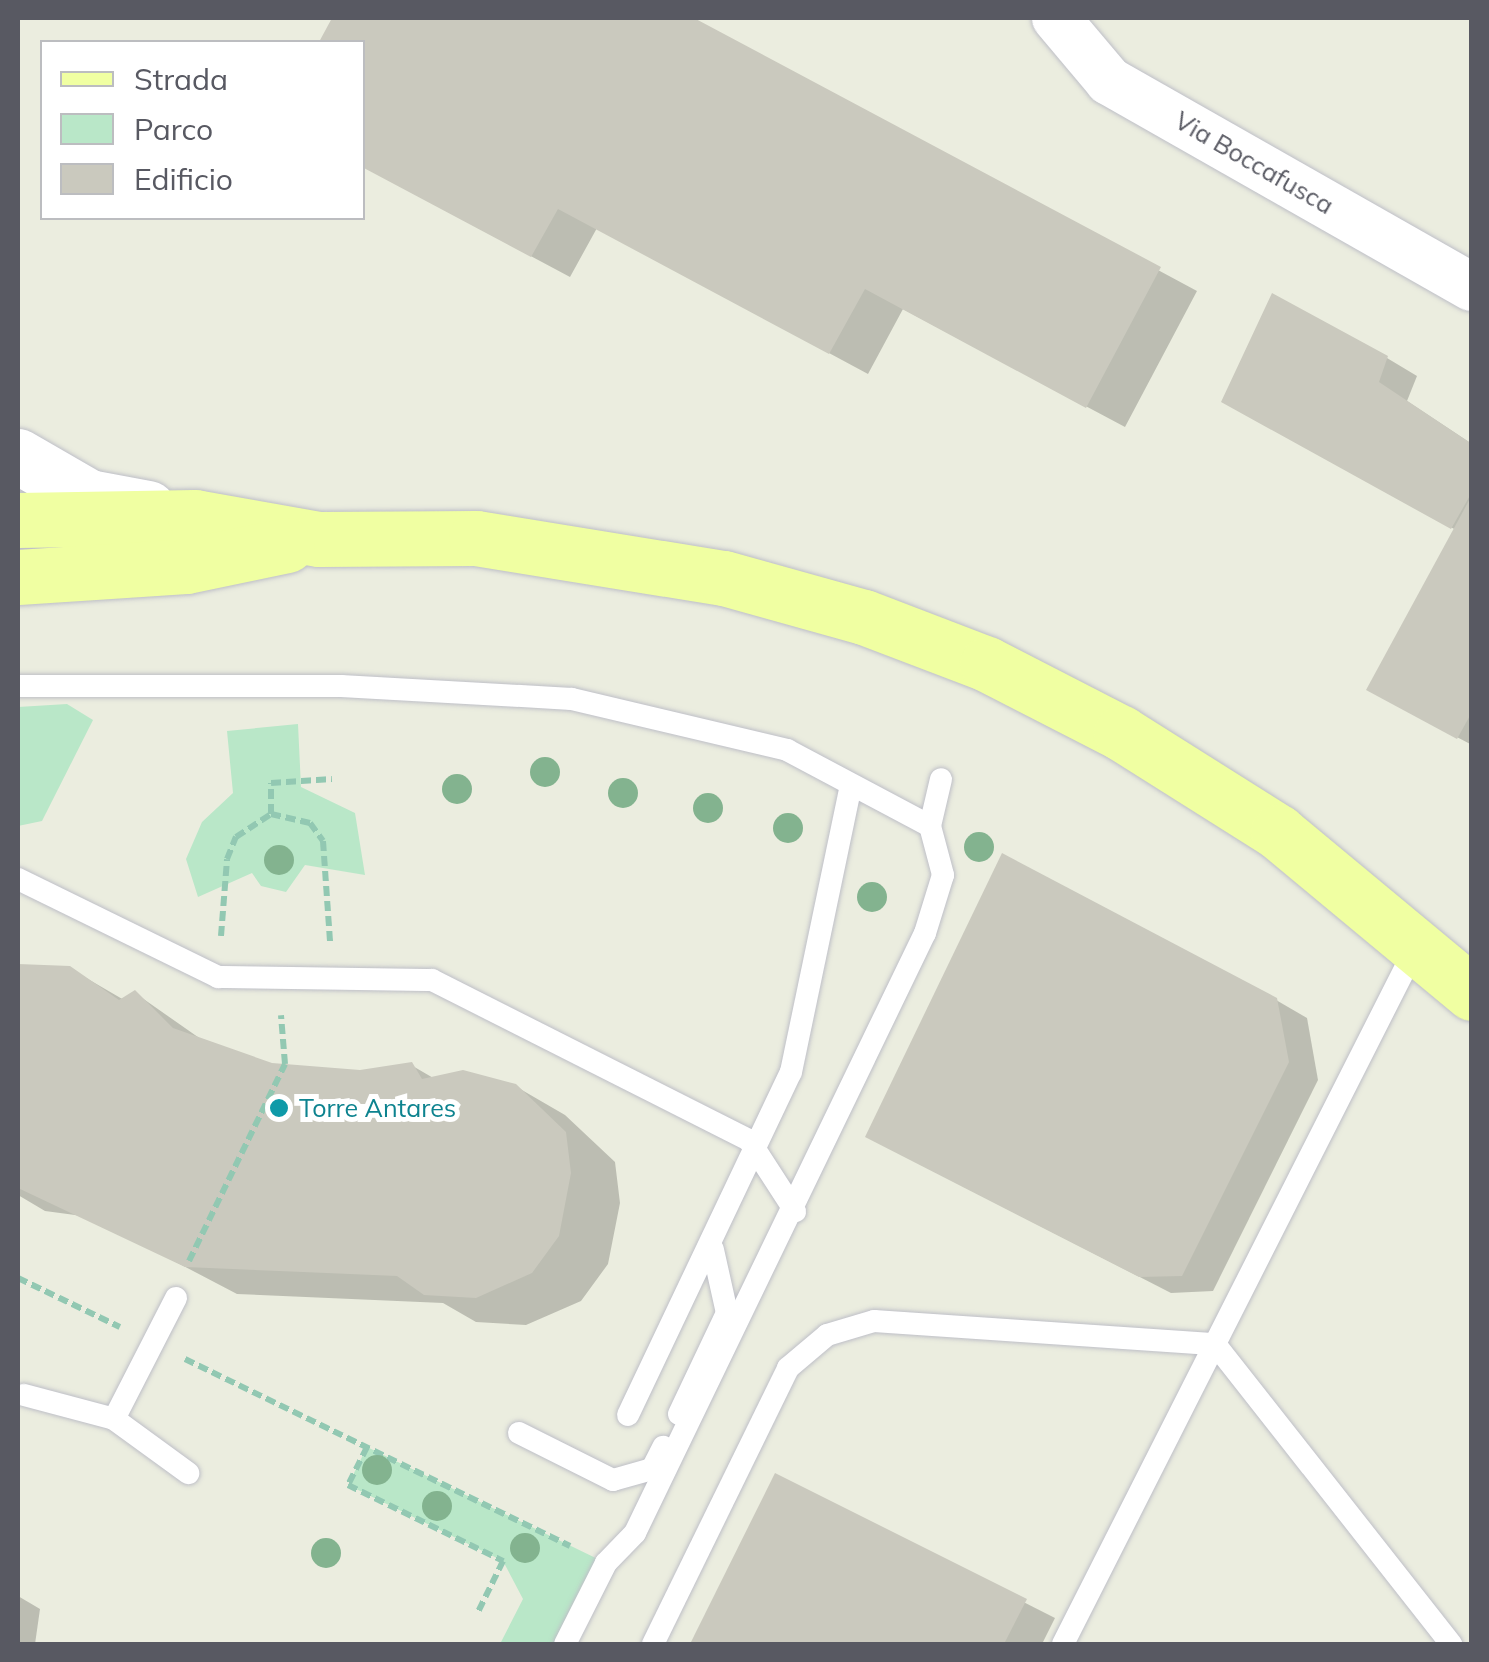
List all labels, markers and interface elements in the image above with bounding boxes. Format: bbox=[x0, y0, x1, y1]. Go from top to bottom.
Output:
legend bbox=[40, 40, 365, 220]
text: Strada bbox=[134, 60, 228, 98]
street label: Via Boccafusca bbox=[1169, 105, 1339, 221]
text: Parco bbox=[134, 110, 213, 148]
text: Edificio bbox=[134, 160, 233, 198]
place label: Torre Antares bbox=[299, 1093, 456, 1123]
marker: Torre Antares bbox=[268, 1097, 290, 1119]

